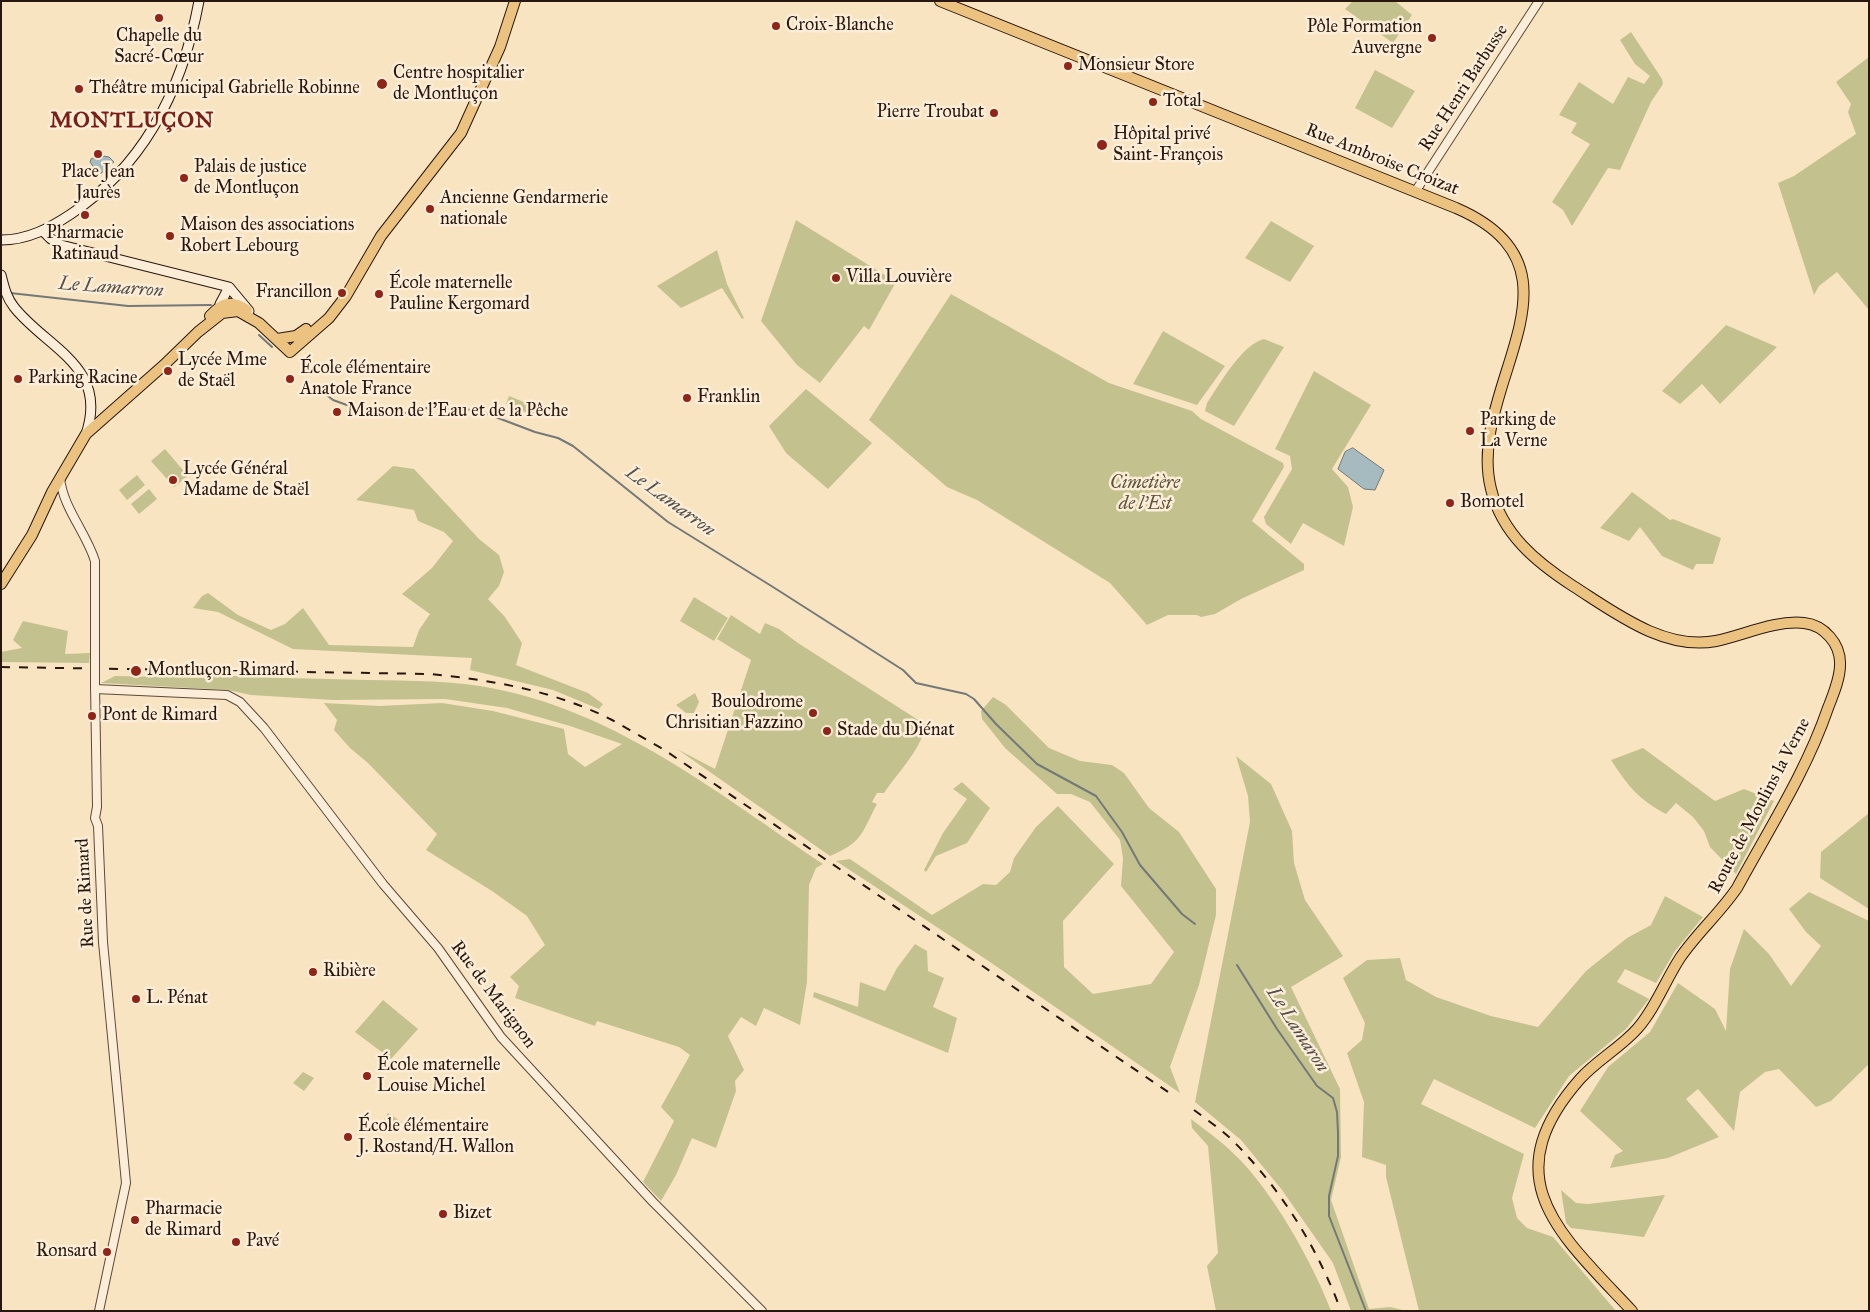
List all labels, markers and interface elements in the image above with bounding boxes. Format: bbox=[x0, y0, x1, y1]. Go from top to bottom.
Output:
marker: Chapelle du Sacré-Cœur bbox=[153, 12, 165, 24]
place label: Croix-Blanche bbox=[786, 15, 894, 37]
place label: Pôle Formation Auvergne bbox=[1307, 17, 1422, 59]
marker: Croix-Blanche bbox=[770, 20, 782, 32]
street label: Rue Henri Barbusse bbox=[1415, 21, 1513, 155]
place label: Chapelle du Sacré-Cœur bbox=[114, 26, 204, 68]
marker: Pôle Formation Auvergne bbox=[1426, 32, 1438, 44]
place label: Monsieur Store bbox=[1078, 55, 1194, 77]
marker: Monsieur Store bbox=[1062, 60, 1074, 72]
place label: Centre hospitalier de Montluçon bbox=[393, 63, 524, 106]
marker: Centre hospitalier de Montluçon bbox=[375, 77, 389, 91]
place label: Théâtre municipal Gabrielle Robinne bbox=[89, 78, 360, 100]
marker: Théâtre municipal Gabrielle Robinne bbox=[73, 83, 85, 95]
place label: Total bbox=[1163, 91, 1202, 113]
marker: Total bbox=[1147, 96, 1159, 108]
place label: Pierre Troubat bbox=[877, 102, 984, 124]
marker: Pierre Troubat bbox=[988, 107, 1000, 119]
district label: MONTLUÇON bbox=[49, 109, 215, 135]
street label: Rue Ambroise Croizat bbox=[1302, 119, 1462, 201]
place label: Hôpital privé Saint-François bbox=[1113, 124, 1223, 166]
marker: Hôpital privé Saint-François bbox=[1095, 138, 1109, 152]
marker: Place Jean Jaurès bbox=[92, 148, 104, 160]
place label: Palais de justice de Montluçon bbox=[194, 157, 307, 200]
place label: Place Jean Jaurès bbox=[61, 162, 135, 204]
marker: Palais de justice de Montluçon bbox=[178, 172, 190, 184]
place label: Ancienne Gendarmerie nationale bbox=[440, 188, 608, 230]
marker: Ancienne Gendarmerie nationale bbox=[424, 203, 436, 215]
marker: Pharmacie Ratinaud bbox=[79, 209, 91, 221]
place label: Maison des associations Robert Lebourg bbox=[180, 215, 354, 258]
place label: Pharmacie Ratinaud bbox=[46, 223, 124, 266]
marker: Maison des associations Robert Lebourg bbox=[164, 230, 176, 242]
place label: Villa Louvière bbox=[846, 267, 952, 289]
marker: Villa Louvière bbox=[830, 272, 842, 284]
water label: Le Lamarron bbox=[58, 273, 164, 303]
place label: École maternelle Pauline Kergomard bbox=[389, 273, 530, 316]
place label: Francillon bbox=[255, 282, 332, 304]
marker: Francillon bbox=[336, 287, 348, 299]
marker: École maternelle Pauline Kergomard bbox=[373, 288, 385, 300]
place label: Lycée Mme de Staël bbox=[178, 350, 267, 392]
place label: École élémentaire Anatole France bbox=[300, 358, 431, 400]
marker: Lycée Mme de Staël bbox=[162, 365, 174, 377]
place label: Parking Racine bbox=[28, 368, 138, 390]
marker: Parking Racine bbox=[12, 373, 24, 385]
marker: École élémentaire Anatole France bbox=[284, 373, 296, 385]
place label: Franklin bbox=[697, 387, 760, 409]
marker: Franklin bbox=[681, 392, 693, 404]
place label: Maison de l'Eau et de la Pêche bbox=[347, 401, 568, 423]
marker: Maison de l'Eau et de la Pêche bbox=[331, 406, 343, 418]
place label: Parking de La Verne bbox=[1480, 410, 1556, 452]
marker: Parking de La Verne bbox=[1464, 425, 1476, 437]
place label: Lycée Général Madame de Staël bbox=[183, 459, 309, 502]
water label: Le Lamarron bbox=[621, 462, 719, 542]
park label: Cimetière de l’Est bbox=[1110, 473, 1180, 516]
marker: Lycée Général Madame de Staël bbox=[167, 474, 179, 486]
place label: Bomotel bbox=[1460, 492, 1524, 514]
marker: Bomotel bbox=[1444, 497, 1456, 509]
place label: Montluçon-Rimard bbox=[147, 660, 295, 682]
marker: Montluçon-Rimard bbox=[129, 664, 143, 678]
place label: Boulodrome Chrisitian Fazzino bbox=[666, 692, 803, 734]
place label: Pont de Rimard bbox=[102, 705, 217, 727]
marker: Boulodrome Chrisitian Fazzino bbox=[807, 707, 819, 719]
marker: Pont de Rimard bbox=[86, 710, 98, 722]
street label: Route de Moulins la Verne bbox=[1705, 715, 1815, 897]
place label: Stade du Diénat bbox=[837, 720, 955, 742]
marker: Stade du Diénat bbox=[821, 725, 833, 737]
street label: Rue de Rimard bbox=[72, 838, 100, 948]
street label: Rue de Marignon bbox=[446, 937, 540, 1053]
place label: Ribière bbox=[323, 961, 376, 983]
marker: Ribière bbox=[307, 966, 319, 978]
water label: Le Lamaron bbox=[1261, 983, 1333, 1077]
place label: L. Pénat bbox=[146, 988, 208, 1010]
marker: L. Pénat bbox=[130, 993, 142, 1005]
place label: École maternelle Louise Michel bbox=[377, 1055, 501, 1098]
marker: École maternelle Louise Michel bbox=[361, 1070, 373, 1082]
place label: École élémentaire J. Rostand/H. Wallon bbox=[358, 1116, 514, 1158]
marker: École élémentaire J. Rostand/H. Wallon bbox=[342, 1131, 354, 1143]
place label: Pharmacie de Rimard bbox=[145, 1199, 222, 1242]
place label: Bizet bbox=[453, 1203, 492, 1225]
marker: Bizet bbox=[437, 1208, 449, 1220]
marker: Pharmacie de Rimard bbox=[129, 1214, 141, 1226]
place label: Pavé bbox=[246, 1231, 279, 1253]
marker: Pavé bbox=[230, 1236, 242, 1248]
place label: Ronsard bbox=[36, 1241, 97, 1263]
marker: Ronsard bbox=[101, 1246, 113, 1258]

